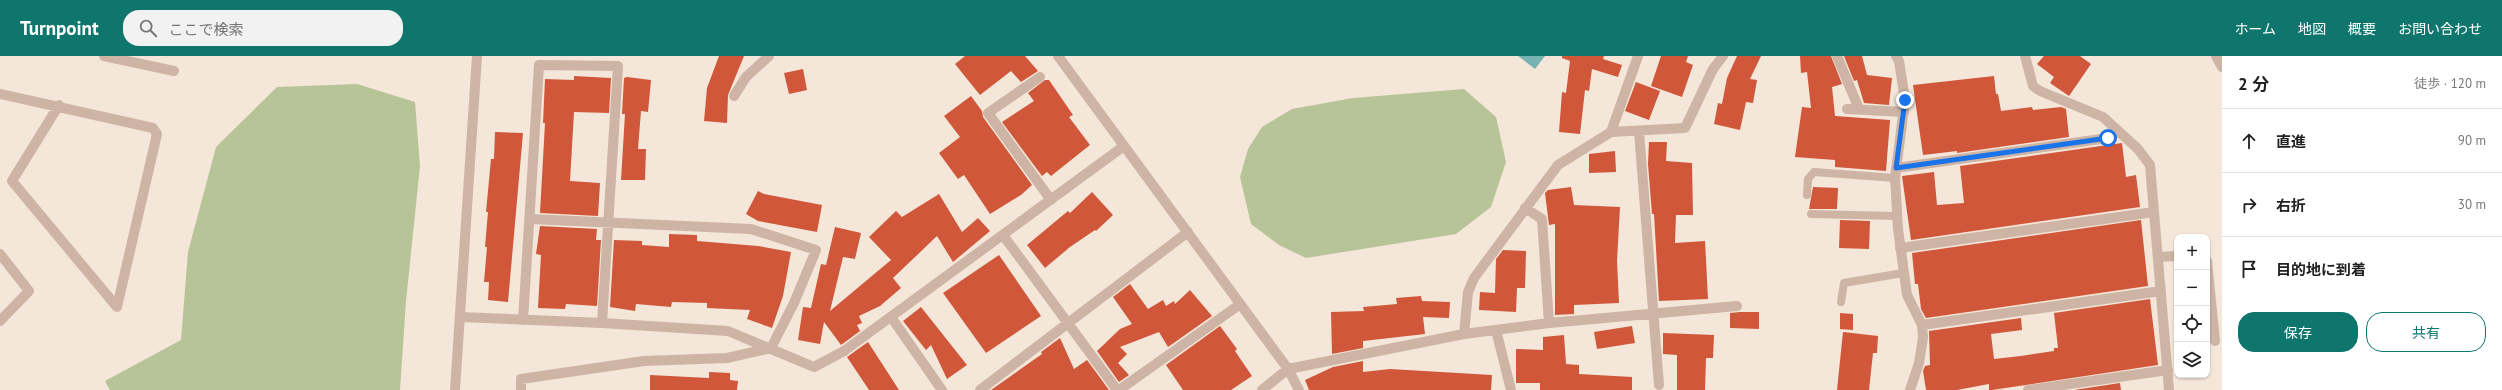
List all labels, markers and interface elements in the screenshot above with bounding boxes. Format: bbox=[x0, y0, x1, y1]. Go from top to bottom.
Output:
search box bbox=[123, 10, 403, 46]
text: Turnpoint bbox=[20, 16, 99, 40]
icon: search bbox=[137, 17, 159, 39]
text: ここで検索 bbox=[169, 20, 244, 39]
text: ホーム bbox=[2234, 20, 2276, 38]
text: 地図 bbox=[2298, 20, 2326, 38]
text: 概要 bbox=[2348, 20, 2376, 38]
text: お問い合わせ bbox=[2398, 20, 2482, 38]
text: 2 分 bbox=[2238, 73, 2269, 95]
text: 徒歩 · 120 m bbox=[2414, 75, 2486, 92]
route end bbox=[1896, 91, 1914, 109]
route start bbox=[2099, 129, 2117, 147]
icon: ahead bbox=[2238, 130, 2260, 152]
text: 直進 bbox=[2276, 132, 2306, 151]
text: 90 m bbox=[2458, 132, 2486, 149]
icon: right bbox=[2238, 194, 2260, 216]
text: 右折 bbox=[2276, 196, 2306, 215]
text: 30 m bbox=[2458, 196, 2486, 213]
map controls bbox=[2174, 234, 2210, 378]
button: + bbox=[2174, 234, 2210, 270]
icon: arrive bbox=[2238, 258, 2260, 280]
text: 目的地に到着 bbox=[2276, 260, 2366, 279]
button: − bbox=[2174, 270, 2210, 306]
button: locate bbox=[2174, 306, 2210, 342]
button: 保存 bbox=[2238, 312, 2358, 352]
button: 共有 bbox=[2366, 312, 2486, 352]
button: layers bbox=[2174, 342, 2210, 378]

